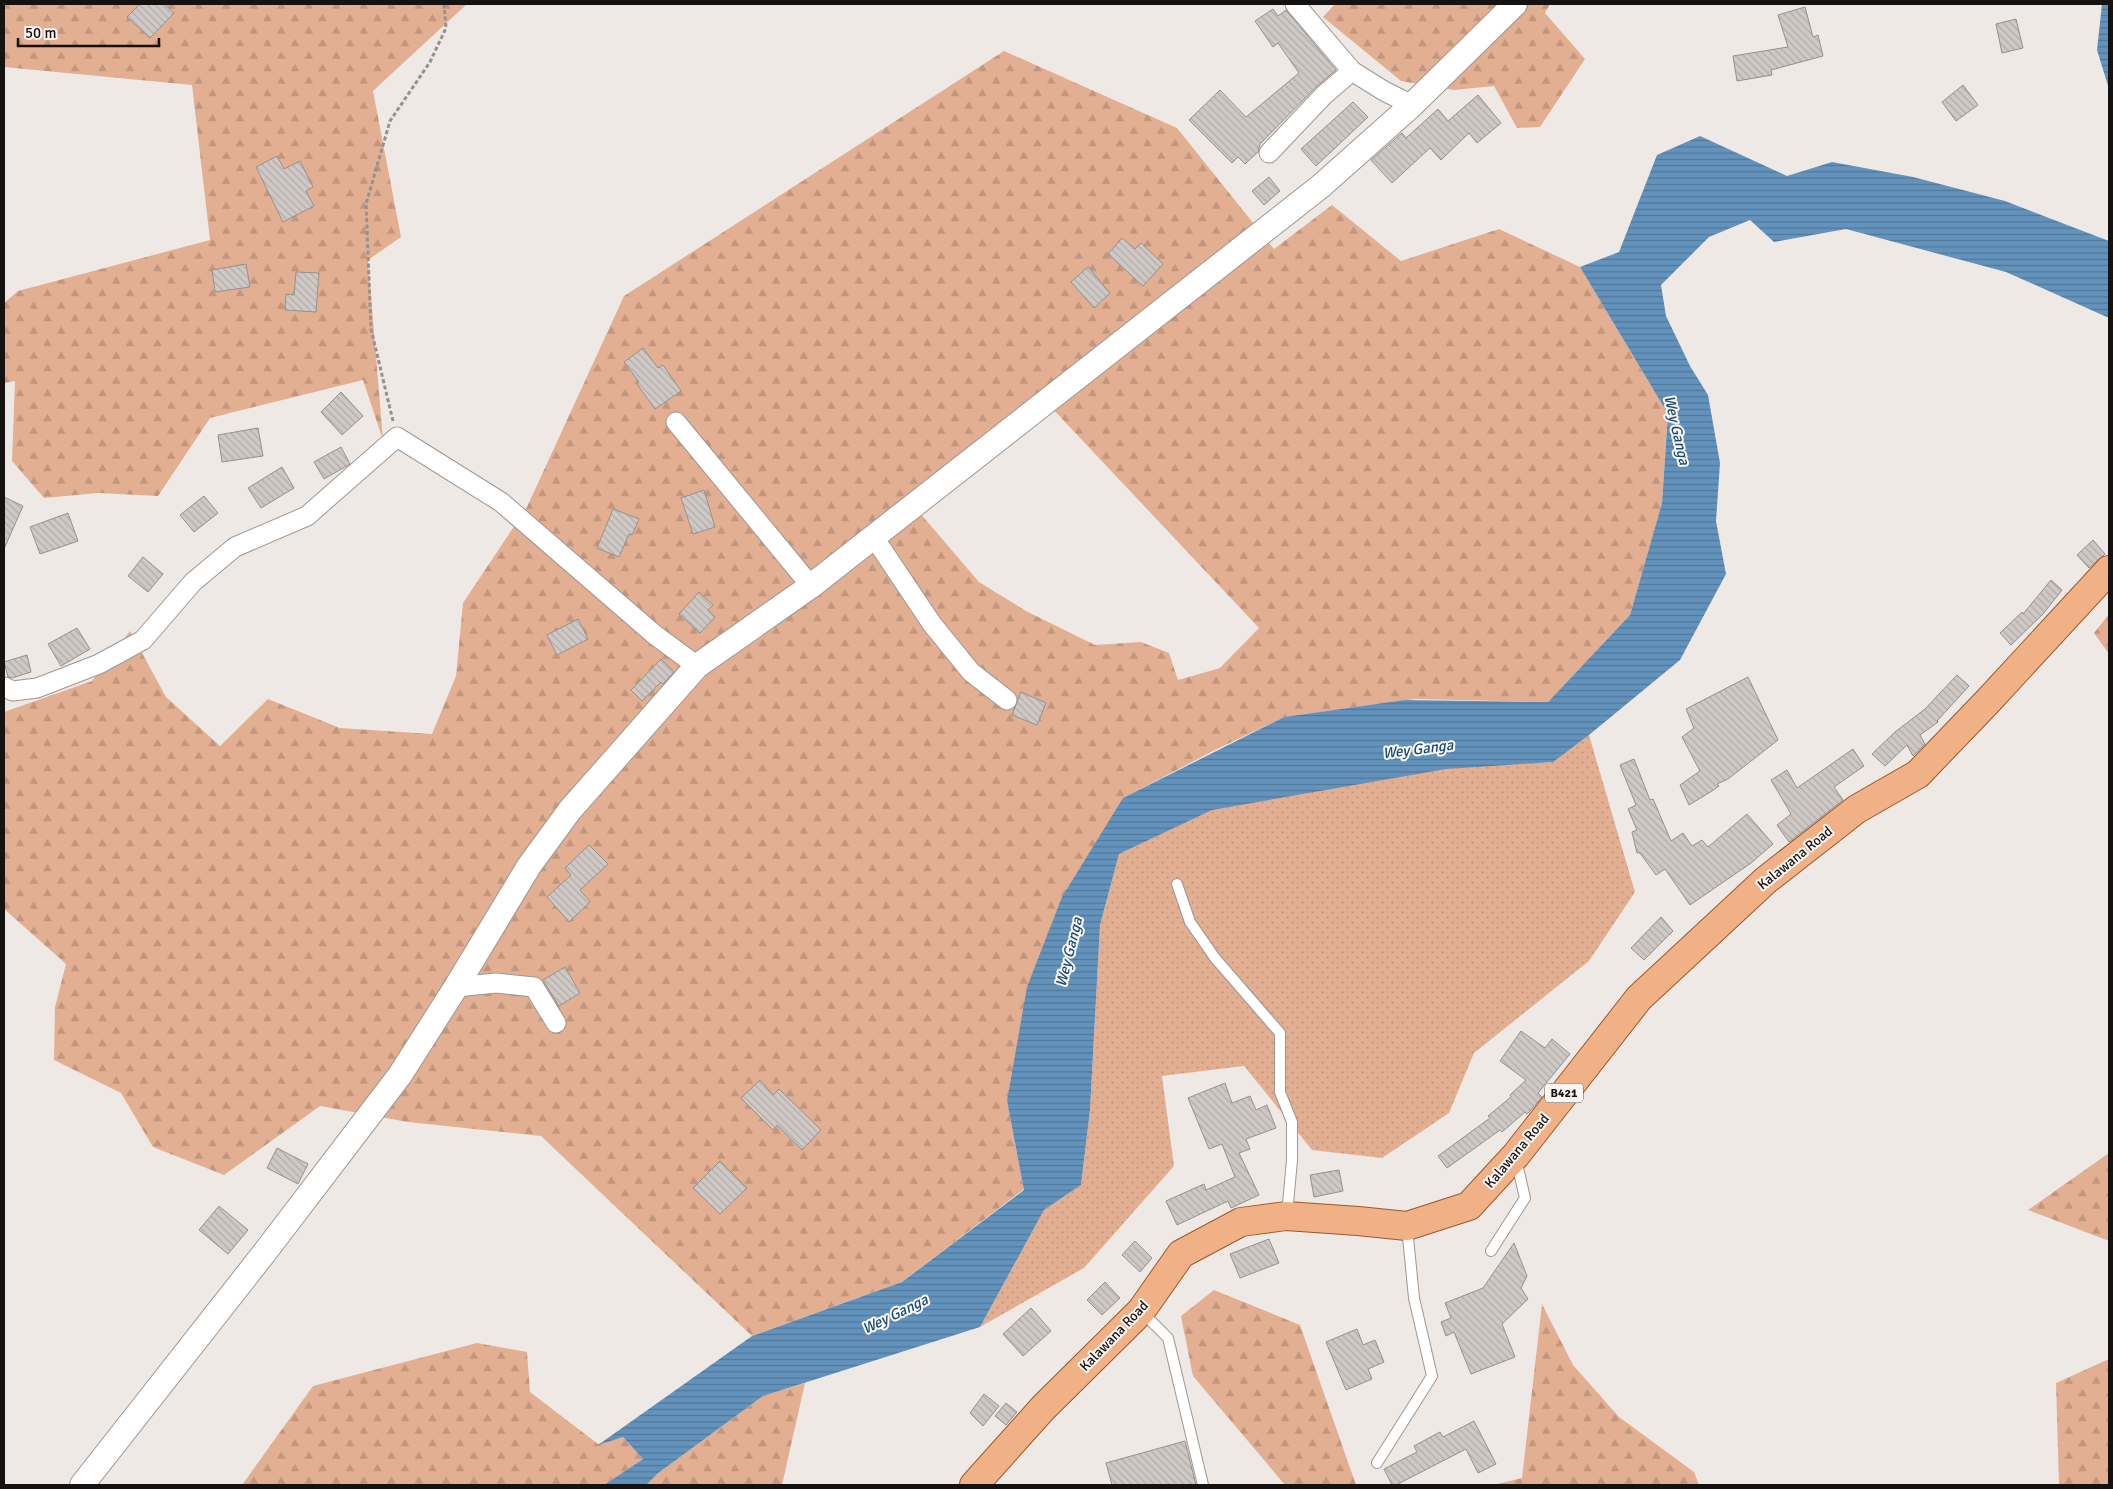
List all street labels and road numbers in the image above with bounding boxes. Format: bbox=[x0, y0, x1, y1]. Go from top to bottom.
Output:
street label: Kalawana Road bbox=[1754, 823, 1836, 893]
road number: B421 bbox=[1545, 1084, 1583, 1102]
street label: Kalawana Road bbox=[1481, 1111, 1553, 1191]
street label: Kalawana Road bbox=[1076, 1297, 1152, 1375]

